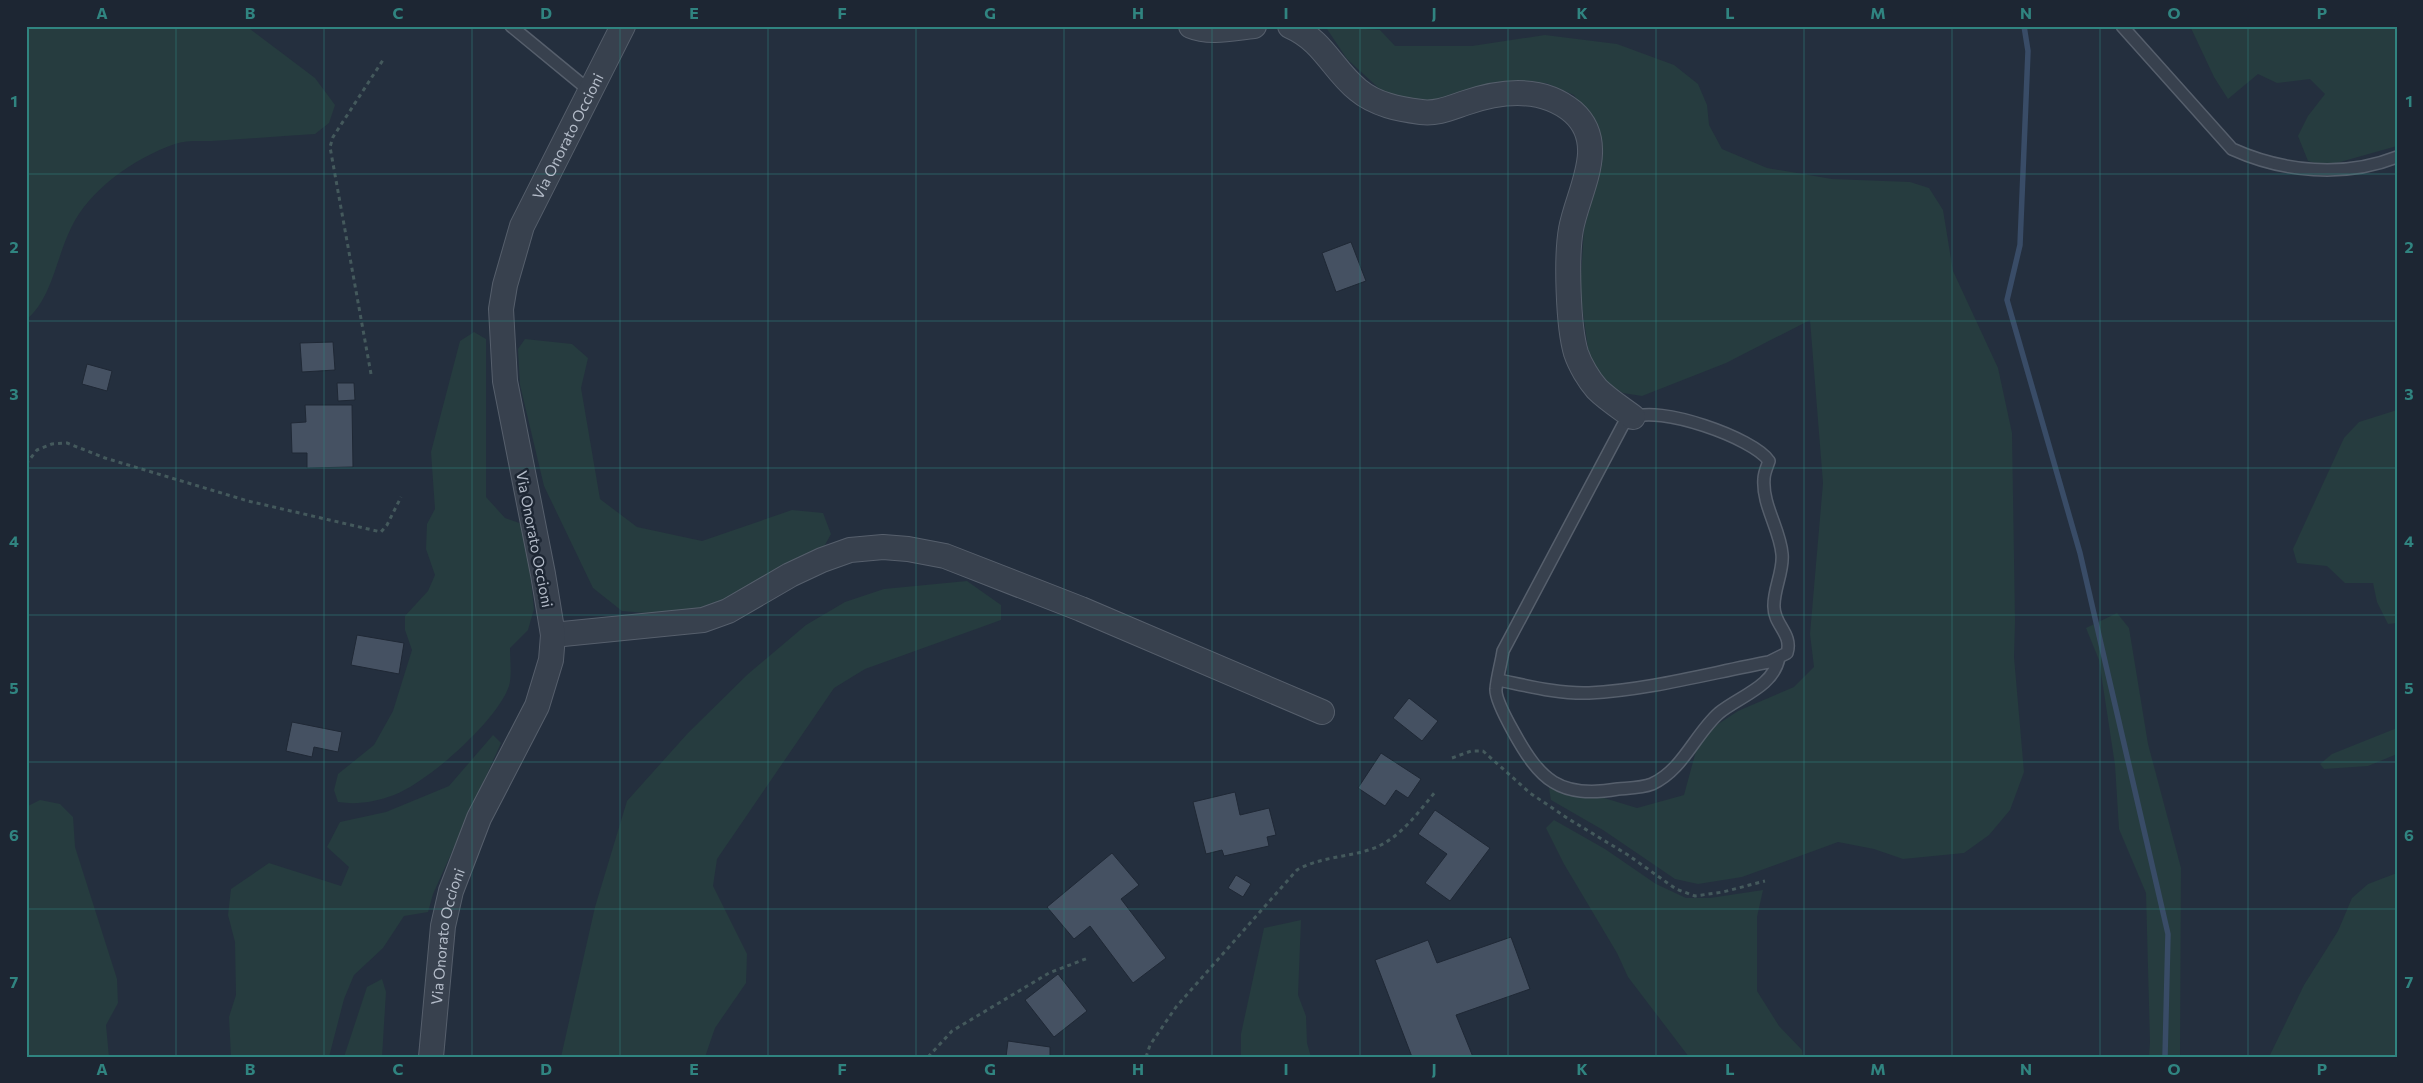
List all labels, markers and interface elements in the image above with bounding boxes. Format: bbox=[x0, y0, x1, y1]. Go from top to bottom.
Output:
text: A bbox=[96, 3, 108, 22]
text: B bbox=[245, 3, 256, 22]
text: C bbox=[393, 3, 404, 22]
text: D bbox=[540, 3, 552, 22]
text: E bbox=[689, 3, 699, 22]
text: F bbox=[837, 3, 847, 22]
text: G bbox=[984, 3, 996, 22]
text: H bbox=[1132, 3, 1144, 22]
text: I bbox=[1283, 3, 1289, 22]
text: J bbox=[1431, 3, 1437, 22]
text: K bbox=[1576, 3, 1588, 22]
text: L bbox=[1725, 3, 1735, 22]
text: M bbox=[1870, 3, 1886, 22]
text: N bbox=[2020, 3, 2032, 22]
text: O bbox=[2167, 3, 2181, 22]
text: P bbox=[2317, 3, 2327, 22]
street label: Via Onorato Occioni bbox=[528, 70, 607, 202]
text: 1 bbox=[10, 91, 18, 110]
text: 1 bbox=[2405, 91, 2413, 110]
text: 2 bbox=[9, 237, 19, 256]
text: 2 bbox=[2404, 237, 2414, 256]
text: 3 bbox=[9, 384, 19, 403]
text: 3 bbox=[2404, 384, 2414, 403]
street label: Via Onorato Occioni bbox=[513, 469, 557, 609]
text: 4 bbox=[9, 531, 19, 550]
text: 4 bbox=[2404, 531, 2414, 550]
text: 5 bbox=[9, 678, 19, 697]
text: 5 bbox=[2404, 678, 2414, 697]
text: 6 bbox=[9, 825, 19, 844]
text: 6 bbox=[2404, 825, 2414, 844]
street label: Via Onorato Occioni bbox=[427, 865, 468, 1005]
text: 7 bbox=[10, 972, 19, 991]
text: 7 bbox=[2405, 972, 2414, 991]
text: A bbox=[96, 1059, 108, 1078]
text: B bbox=[245, 1059, 256, 1078]
text: C bbox=[393, 1059, 404, 1078]
text: D bbox=[540, 1059, 552, 1078]
text: E bbox=[689, 1059, 699, 1078]
text: F bbox=[837, 1059, 847, 1078]
text: G bbox=[984, 1059, 996, 1078]
text: H bbox=[1132, 1059, 1144, 1078]
text: I bbox=[1283, 1059, 1289, 1078]
text: J bbox=[1431, 1059, 1437, 1078]
text: K bbox=[1576, 1059, 1588, 1078]
text: L bbox=[1725, 1059, 1735, 1078]
text: M bbox=[1870, 1059, 1886, 1078]
text: N bbox=[2020, 1059, 2032, 1078]
text: O bbox=[2167, 1059, 2181, 1078]
text: P bbox=[2317, 1059, 2327, 1078]

